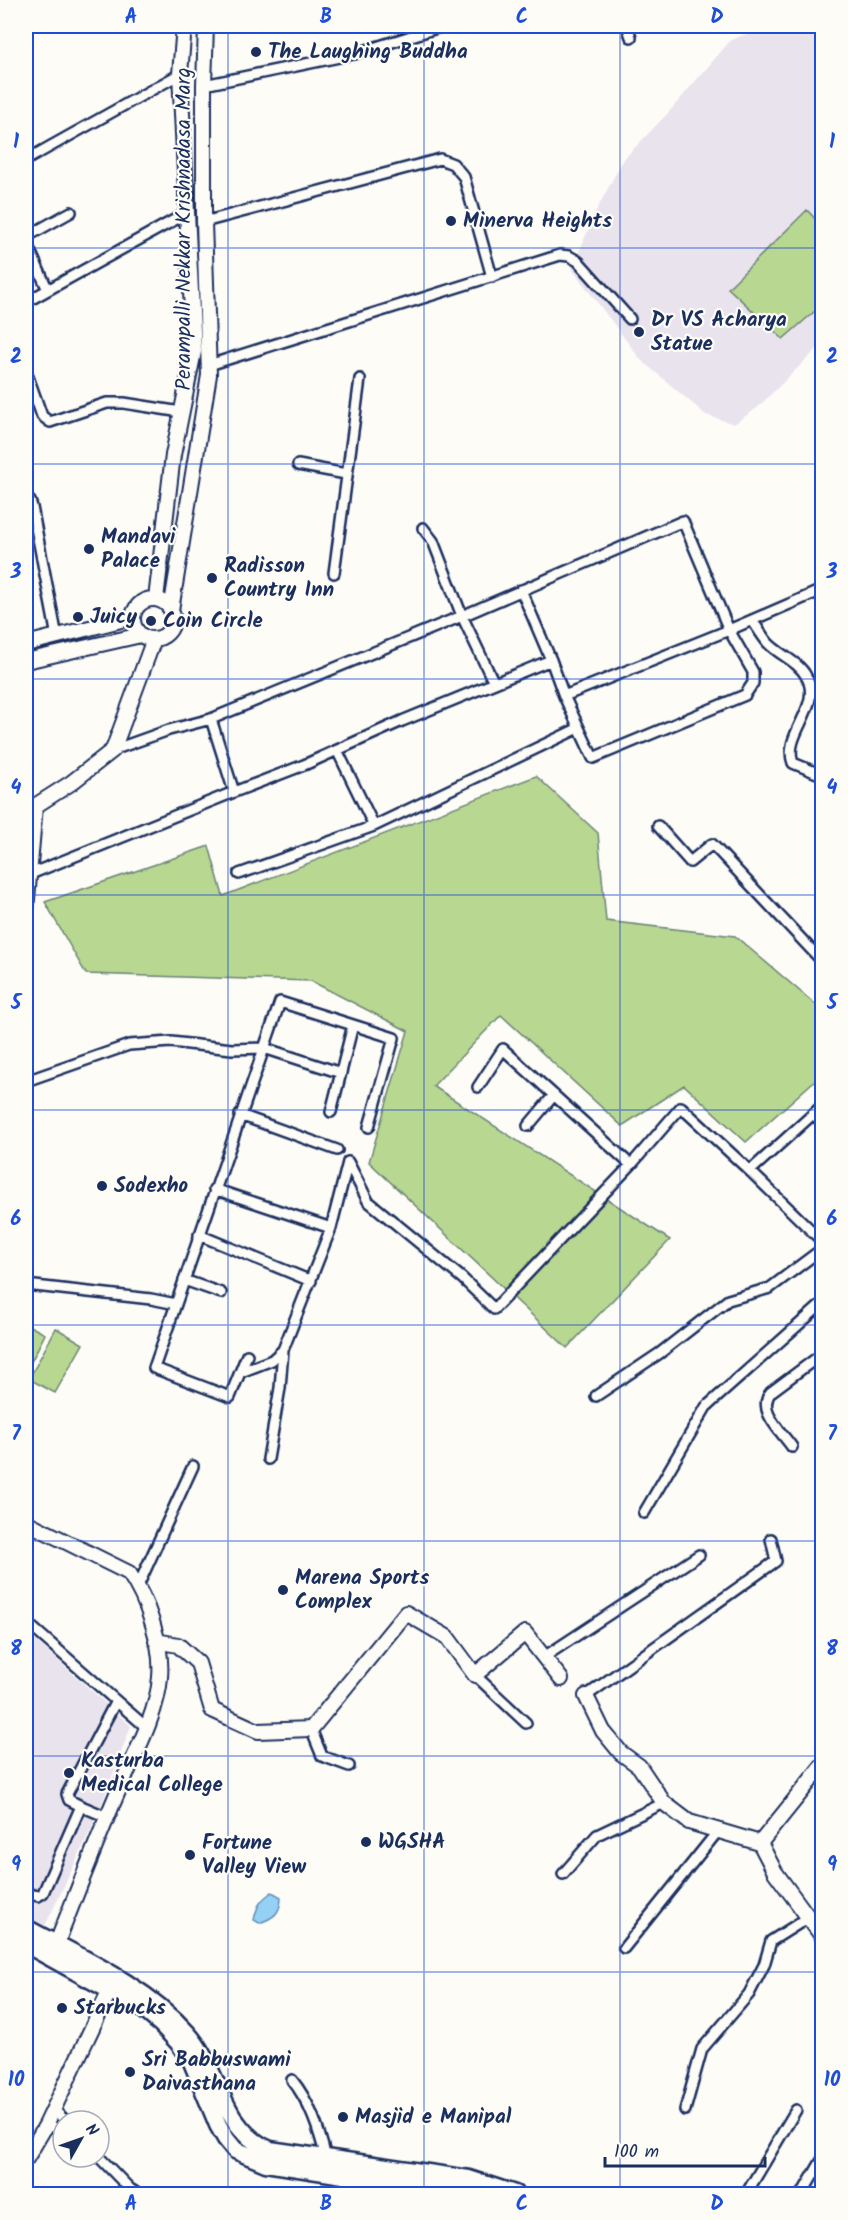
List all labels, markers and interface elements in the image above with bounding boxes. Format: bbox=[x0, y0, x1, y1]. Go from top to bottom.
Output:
text: A bbox=[125, 2, 137, 34]
text: B bbox=[320, 2, 332, 34]
text: C bbox=[516, 2, 528, 34]
text: D bbox=[710, 2, 724, 34]
place label: The Laughing Buddha bbox=[268, 36, 468, 69]
marker: The Laughing Buddha bbox=[249, 45, 263, 59]
street label: Perampalli Nekkar Krishnadasa Marg bbox=[168, 67, 201, 391]
text: 1 bbox=[13, 127, 19, 159]
text: 1 bbox=[829, 127, 835, 159]
place label: Minerva Heights bbox=[463, 205, 612, 238]
marker: Minerva Heights bbox=[444, 214, 458, 228]
place label: Dr VS Acharya Statue bbox=[651, 304, 787, 361]
marker: Dr VS Acharya Statue bbox=[632, 325, 646, 339]
text: 2 bbox=[10, 342, 22, 374]
text: 2 bbox=[826, 342, 838, 374]
place label: Mandavi Palace bbox=[101, 521, 176, 578]
marker: Mandavi Palace bbox=[82, 542, 96, 556]
place label: Radisson Country Inn bbox=[224, 550, 334, 607]
text: 3 bbox=[10, 557, 22, 589]
text: 3 bbox=[826, 557, 838, 589]
marker: Radisson Country Inn bbox=[205, 571, 219, 585]
place label: Juicy bbox=[90, 601, 137, 634]
place label: Coin Circle bbox=[163, 605, 263, 638]
marker: Juicy bbox=[71, 610, 85, 624]
marker: Coin Circle bbox=[144, 614, 158, 628]
text: 4 bbox=[11, 773, 22, 805]
text: 4 bbox=[827, 773, 838, 805]
text: 5 bbox=[10, 988, 23, 1020]
text: 5 bbox=[826, 988, 839, 1020]
place label: Sodexho bbox=[114, 1170, 189, 1203]
marker: Sodexho bbox=[95, 1179, 109, 1193]
text: 6 bbox=[11, 1204, 22, 1236]
text: 6 bbox=[827, 1204, 838, 1236]
text: 7 bbox=[11, 1419, 21, 1451]
text: 7 bbox=[827, 1419, 837, 1451]
place label: Marena Sports Complex bbox=[295, 1562, 429, 1619]
marker: Marena Sports Complex bbox=[276, 1583, 290, 1597]
text: 8 bbox=[10, 1634, 22, 1666]
text: 8 bbox=[826, 1634, 838, 1666]
place label: Kasturba Medical College bbox=[81, 1745, 223, 1802]
marker: Kasturba Medical College bbox=[62, 1766, 76, 1780]
place label: WGSHA bbox=[378, 1826, 446, 1859]
place label: Fortune Valley View bbox=[202, 1827, 307, 1884]
marker: WGSHA bbox=[359, 1835, 373, 1849]
marker: Fortune Valley View bbox=[183, 1848, 197, 1862]
text: 9 bbox=[11, 1850, 21, 1882]
text: 9 bbox=[827, 1850, 837, 1882]
place label: Starbucks bbox=[74, 1992, 166, 2025]
marker: Starbucks bbox=[55, 2001, 69, 2015]
place label: Sri Babbuswami Daivasthana bbox=[142, 2044, 291, 2101]
text: 10 bbox=[8, 2065, 25, 2097]
marker: Sri Babbuswami Daivasthana bbox=[123, 2065, 137, 2079]
text: 10 bbox=[824, 2065, 841, 2097]
place label: Masjid e Manipal bbox=[355, 2101, 512, 2134]
north arrow bbox=[51, 2109, 111, 2169]
marker: Masjid e Manipal bbox=[336, 2110, 350, 2124]
text: N bbox=[79, 2118, 104, 2142]
scale bar bbox=[605, 2130, 766, 2168]
text: 100 m bbox=[614, 2138, 659, 2167]
text: A bbox=[125, 2189, 137, 2220]
text: B bbox=[320, 2189, 332, 2220]
text: C bbox=[516, 2189, 528, 2220]
text: D bbox=[710, 2189, 724, 2220]

